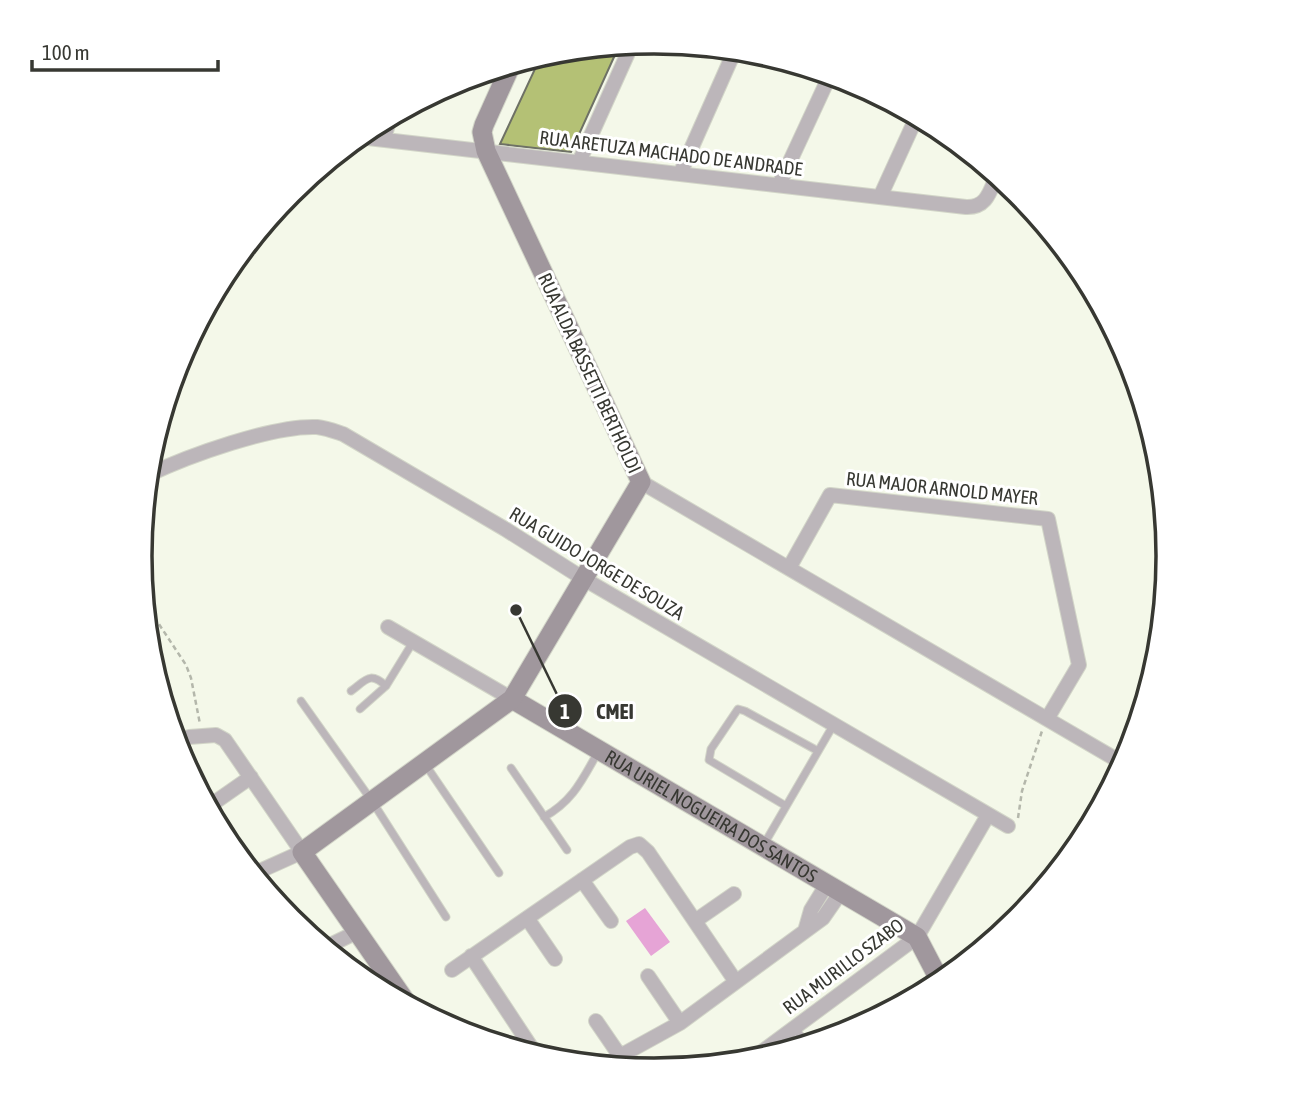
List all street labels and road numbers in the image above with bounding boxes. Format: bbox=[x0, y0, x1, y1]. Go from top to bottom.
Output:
street label: RUA ARETUZA MACHADO DE ANDRADE bbox=[538, 126, 804, 180]
street label: RUA ALDA BASSETTI BERTHOLDI bbox=[534, 269, 646, 477]
street label: RUA MAJOR ARNOLD MAYER bbox=[845, 467, 1040, 509]
street label: RUA GUIDO JORGE DE SOUZA bbox=[506, 502, 689, 624]
street label: RUA URIEL NOGUEIRA DOS SANTOS bbox=[601, 745, 821, 887]
street label: RUA MURILLO SZABO bbox=[779, 914, 907, 1018]

